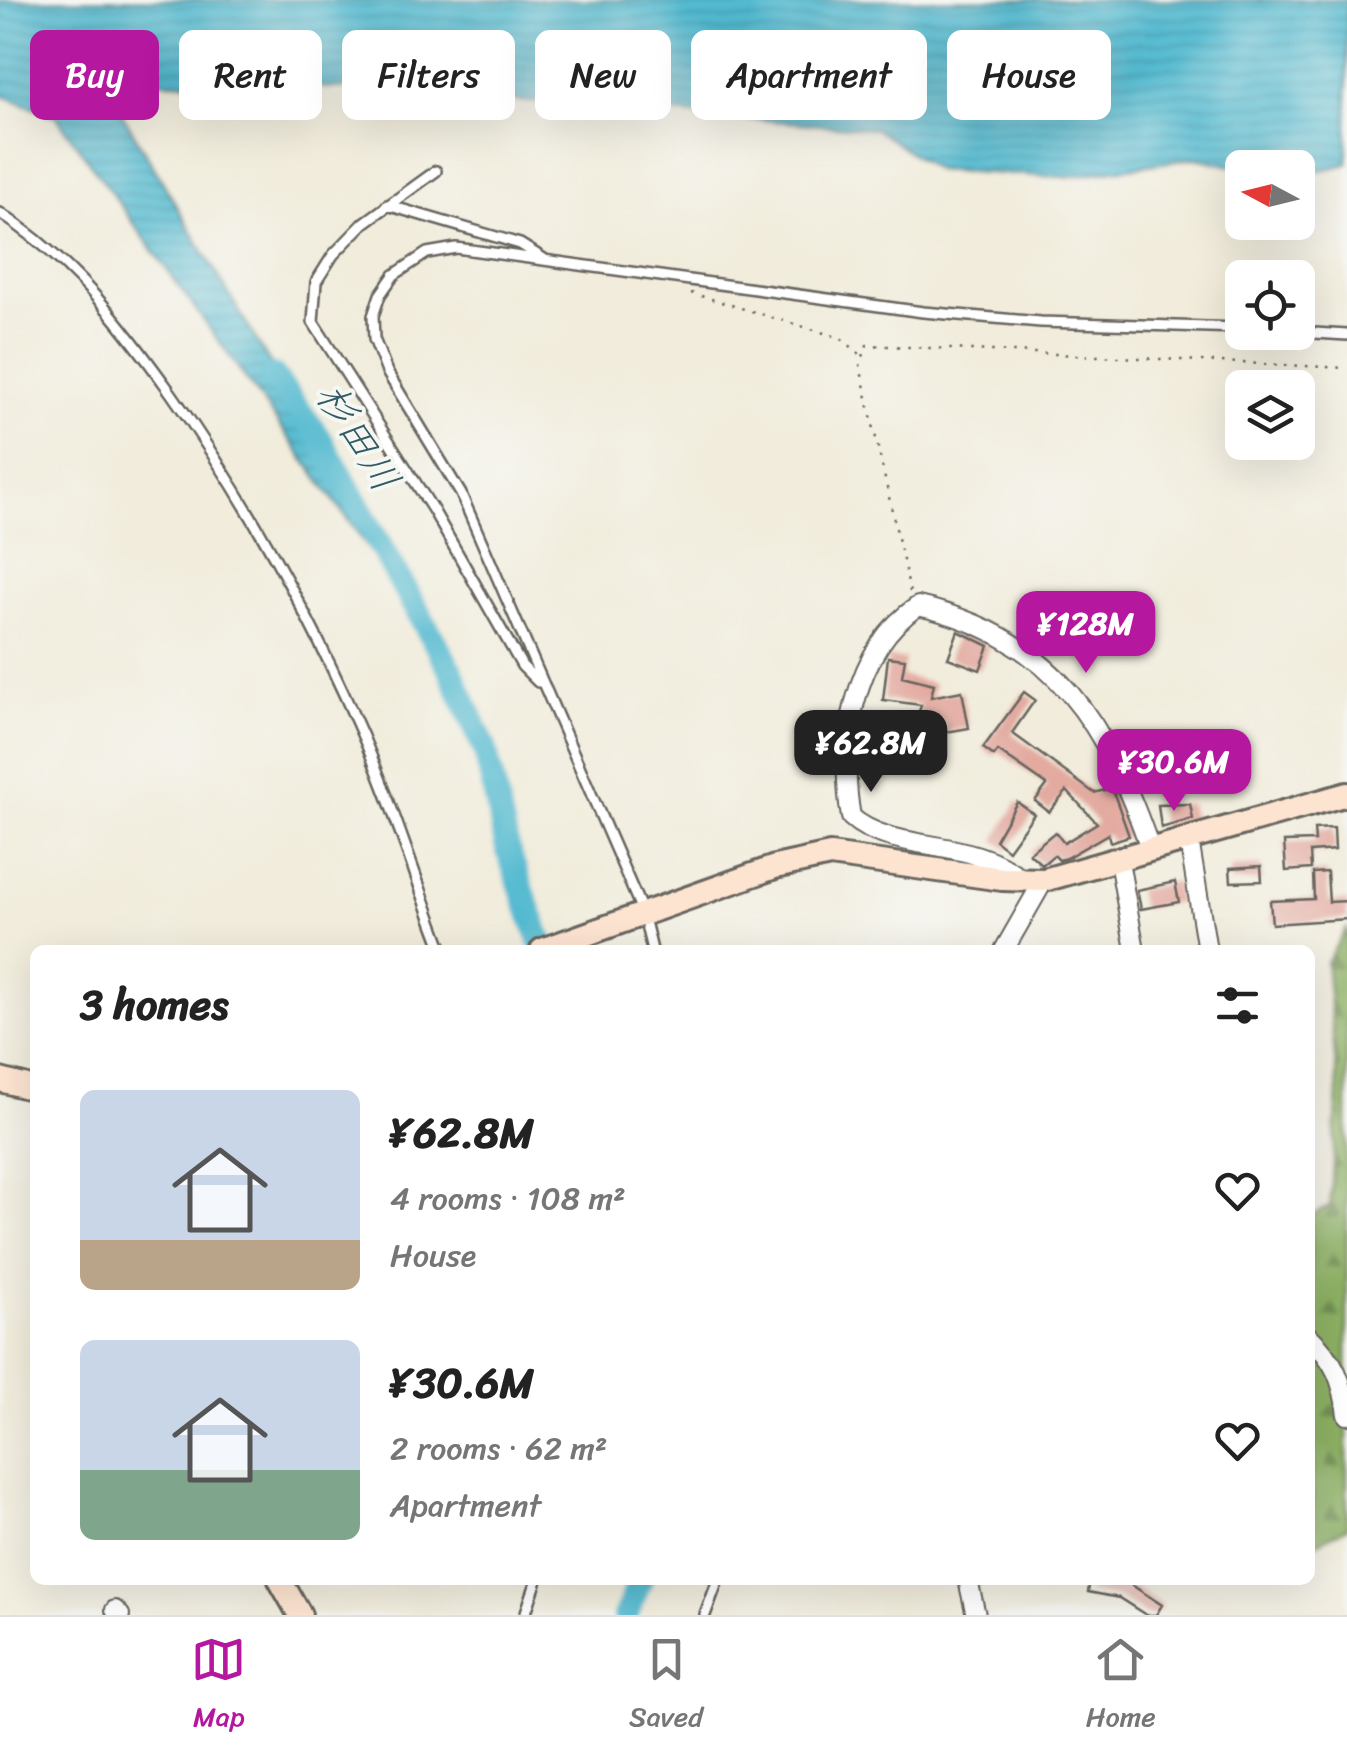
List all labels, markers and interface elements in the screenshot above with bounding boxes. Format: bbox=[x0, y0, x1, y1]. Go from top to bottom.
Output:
chip: Buy bbox=[30, 30, 159, 120]
chip: Rent bbox=[179, 30, 322, 120]
chip: Filters bbox=[342, 30, 515, 120]
chip: New bbox=[535, 30, 671, 120]
chip: Apartment bbox=[691, 30, 927, 120]
chip: House bbox=[947, 30, 1111, 120]
north arrow bbox=[1225, 150, 1315, 240]
map controls bbox=[1225, 150, 1315, 460]
button: locate bbox=[1225, 260, 1315, 350]
water label: 杉田川 bbox=[296, 367, 420, 507]
button: layers bbox=[1225, 370, 1315, 460]
pin: ¥128M bbox=[1016, 591, 1156, 676]
text: ¥128M bbox=[1038, 595, 1134, 652]
pin: ¥62.8M bbox=[790, 710, 952, 795]
text: ¥62.8M bbox=[816, 714, 926, 771]
pin: ¥30.6M bbox=[1093, 729, 1255, 814]
text: ¥30.6M bbox=[1119, 733, 1229, 790]
text: 3 homes bbox=[80, 968, 228, 1042]
icon: filters bbox=[1210, 978, 1265, 1033]
text: ¥62.8M bbox=[390, 1096, 534, 1170]
icon: home bbox=[160, 1130, 280, 1250]
icon: heart bbox=[1210, 1163, 1265, 1218]
text: 4 rooms · 108 m² bbox=[390, 1170, 626, 1227]
text: House bbox=[390, 1227, 476, 1284]
text: ¥30.6M bbox=[390, 1346, 534, 1420]
icon: home bbox=[160, 1380, 280, 1500]
icon: heart bbox=[1210, 1413, 1265, 1468]
text: 2 rooms · 62 m² bbox=[390, 1420, 607, 1477]
text: Apartment bbox=[390, 1477, 541, 1534]
tab: Map bbox=[191, 1632, 246, 1741]
tab: Saved bbox=[629, 1632, 703, 1741]
tab: Home bbox=[1086, 1632, 1156, 1741]

